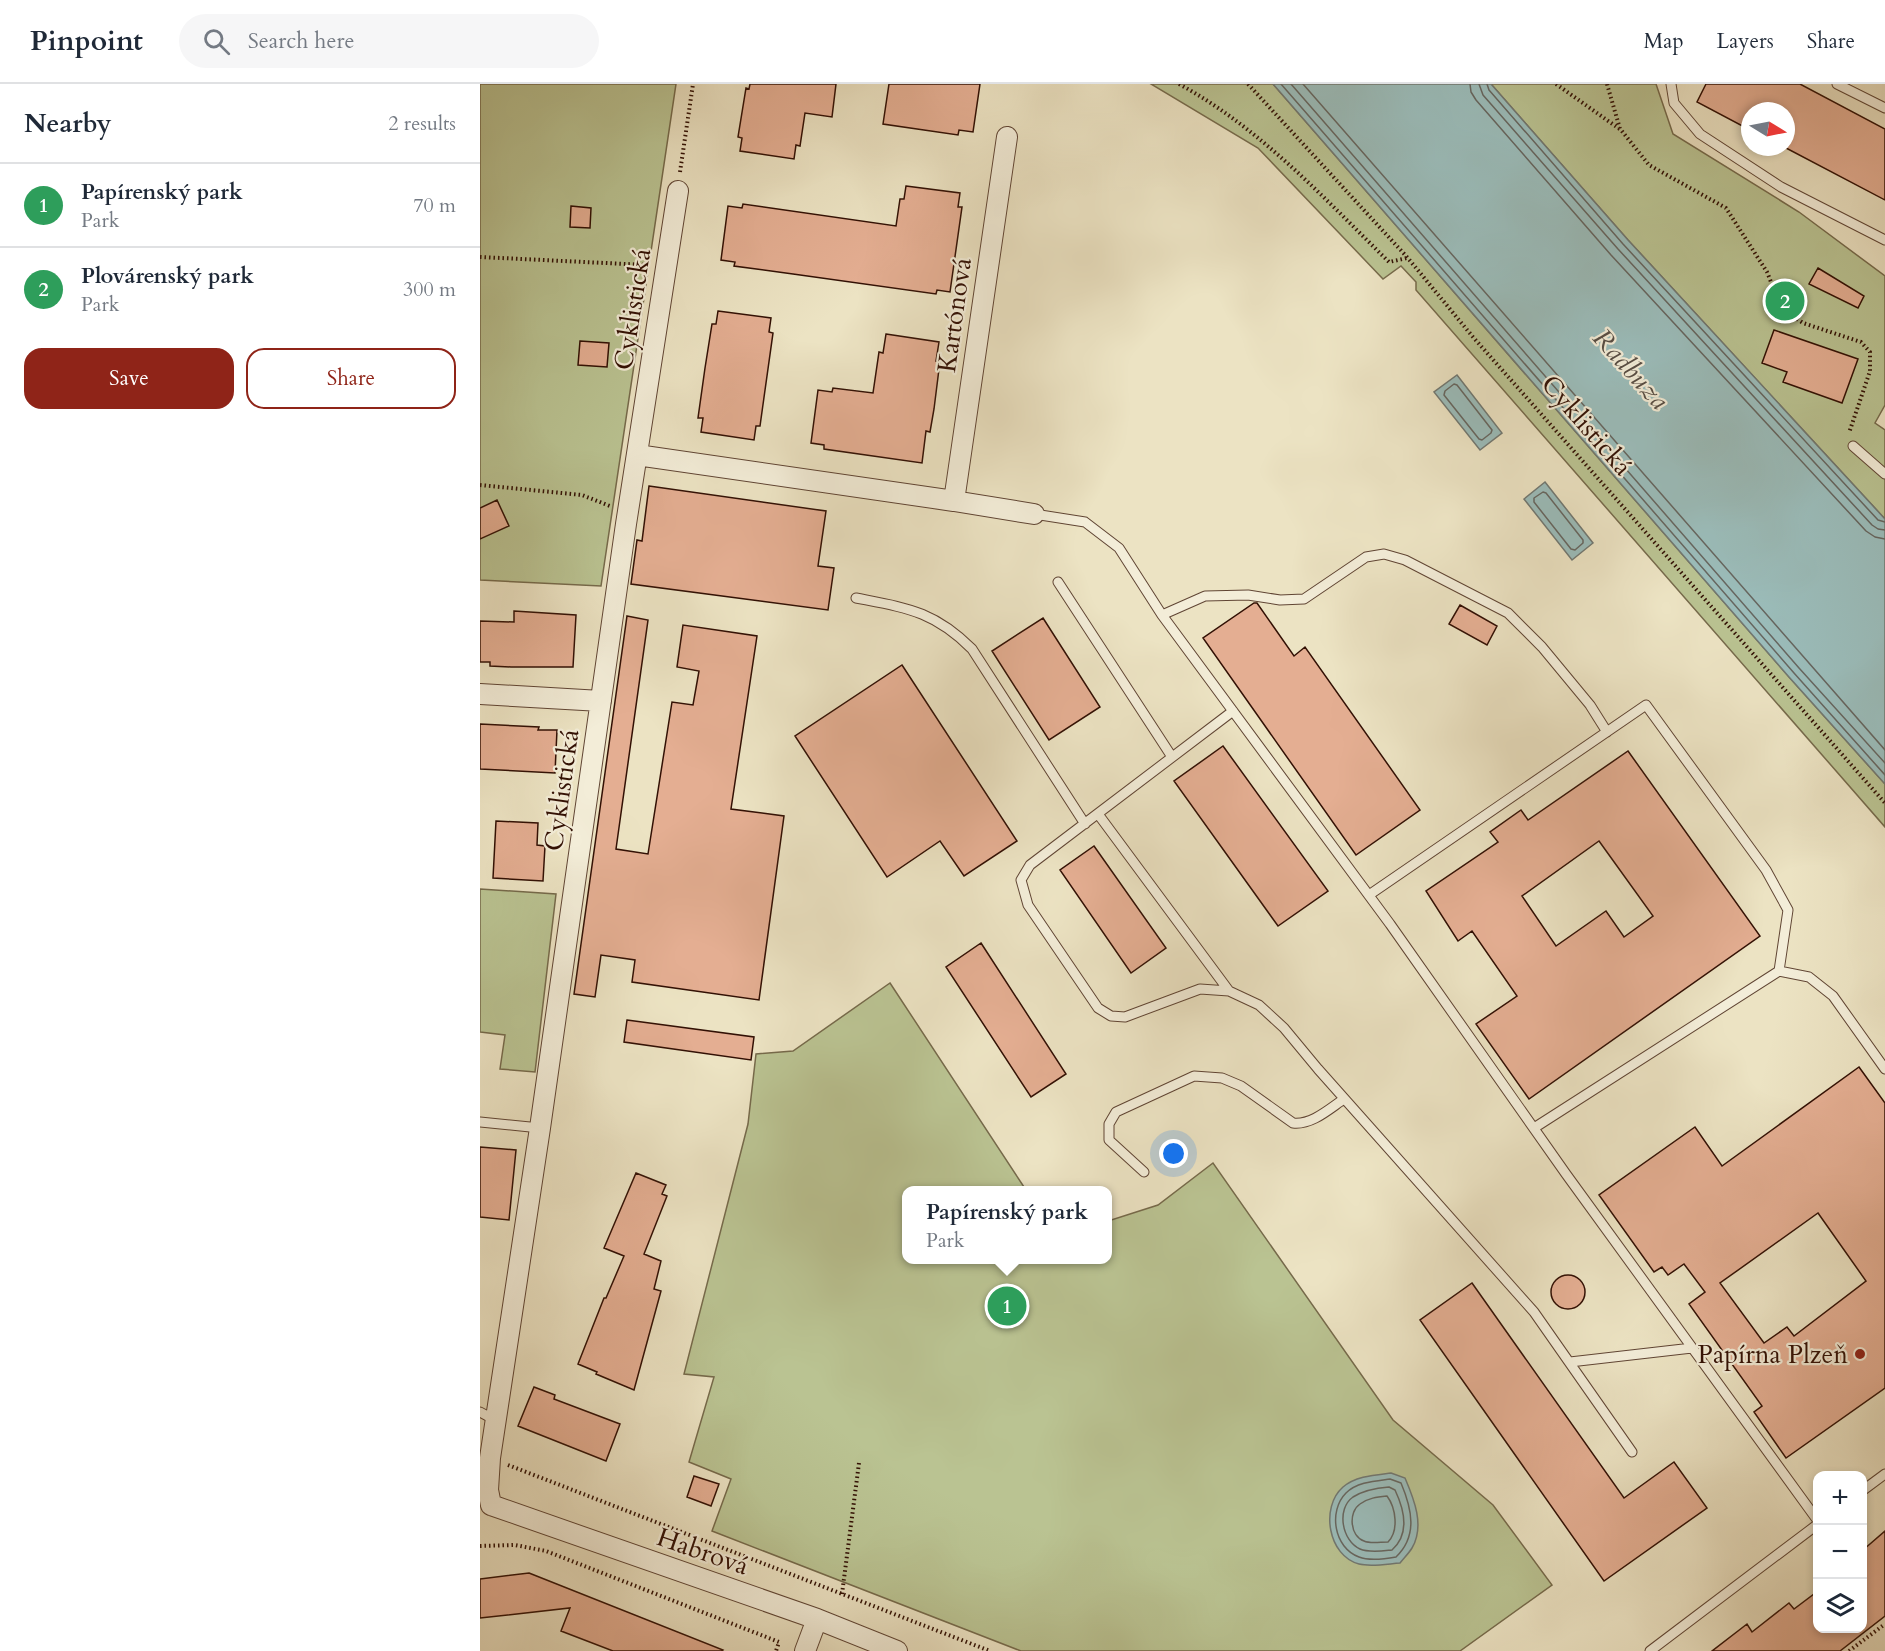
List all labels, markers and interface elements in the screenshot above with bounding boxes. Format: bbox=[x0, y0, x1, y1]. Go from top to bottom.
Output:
search box bbox=[179, 14, 599, 68]
text: Pinpoint bbox=[30, 22, 143, 60]
icon: search bbox=[200, 25, 233, 58]
text: Search here bbox=[248, 26, 354, 56]
text: Map bbox=[1644, 27, 1684, 56]
text: Layers bbox=[1717, 27, 1774, 56]
text: Share bbox=[1807, 27, 1855, 56]
north arrow bbox=[1741, 102, 1795, 156]
text: Nearby bbox=[24, 106, 112, 141]
text: 2 results bbox=[388, 110, 456, 137]
text: Papírenský park bbox=[81, 177, 243, 207]
text: 1 bbox=[38, 192, 49, 219]
text: 70 m bbox=[413, 192, 456, 219]
text: Park bbox=[81, 207, 119, 234]
street label: Cyklistická bbox=[606, 246, 659, 372]
street label: Kartónová bbox=[929, 255, 980, 375]
text: Plovárenský park bbox=[81, 261, 254, 291]
text: 2 bbox=[38, 276, 49, 303]
text: 300 m bbox=[403, 276, 456, 303]
pin: 2 bbox=[1766, 278, 1804, 324]
text: Park bbox=[81, 291, 119, 318]
water label: Radbuza bbox=[1584, 321, 1677, 418]
button: Save bbox=[24, 348, 234, 409]
button: Share bbox=[246, 348, 456, 409]
street label: Cyklistická bbox=[1533, 368, 1640, 483]
street label: Cyklistická bbox=[536, 727, 587, 853]
your location bbox=[1159, 1139, 1188, 1168]
popup bbox=[902, 1186, 1112, 1264]
text: Papírenský park bbox=[926, 1197, 1088, 1227]
text: Park bbox=[926, 1227, 965, 1254]
pin: 1 bbox=[988, 1284, 1026, 1328]
place label: Papírna Plzeň bbox=[1698, 1337, 1848, 1372]
marker: Papírna Plzeň bbox=[1853, 1347, 1867, 1361]
map controls bbox=[1813, 1471, 1867, 1633]
button: + bbox=[1813, 1471, 1867, 1525]
street label: Habrová bbox=[652, 1519, 753, 1583]
button: − bbox=[1813, 1525, 1867, 1579]
button: layers bbox=[1813, 1579, 1867, 1633]

